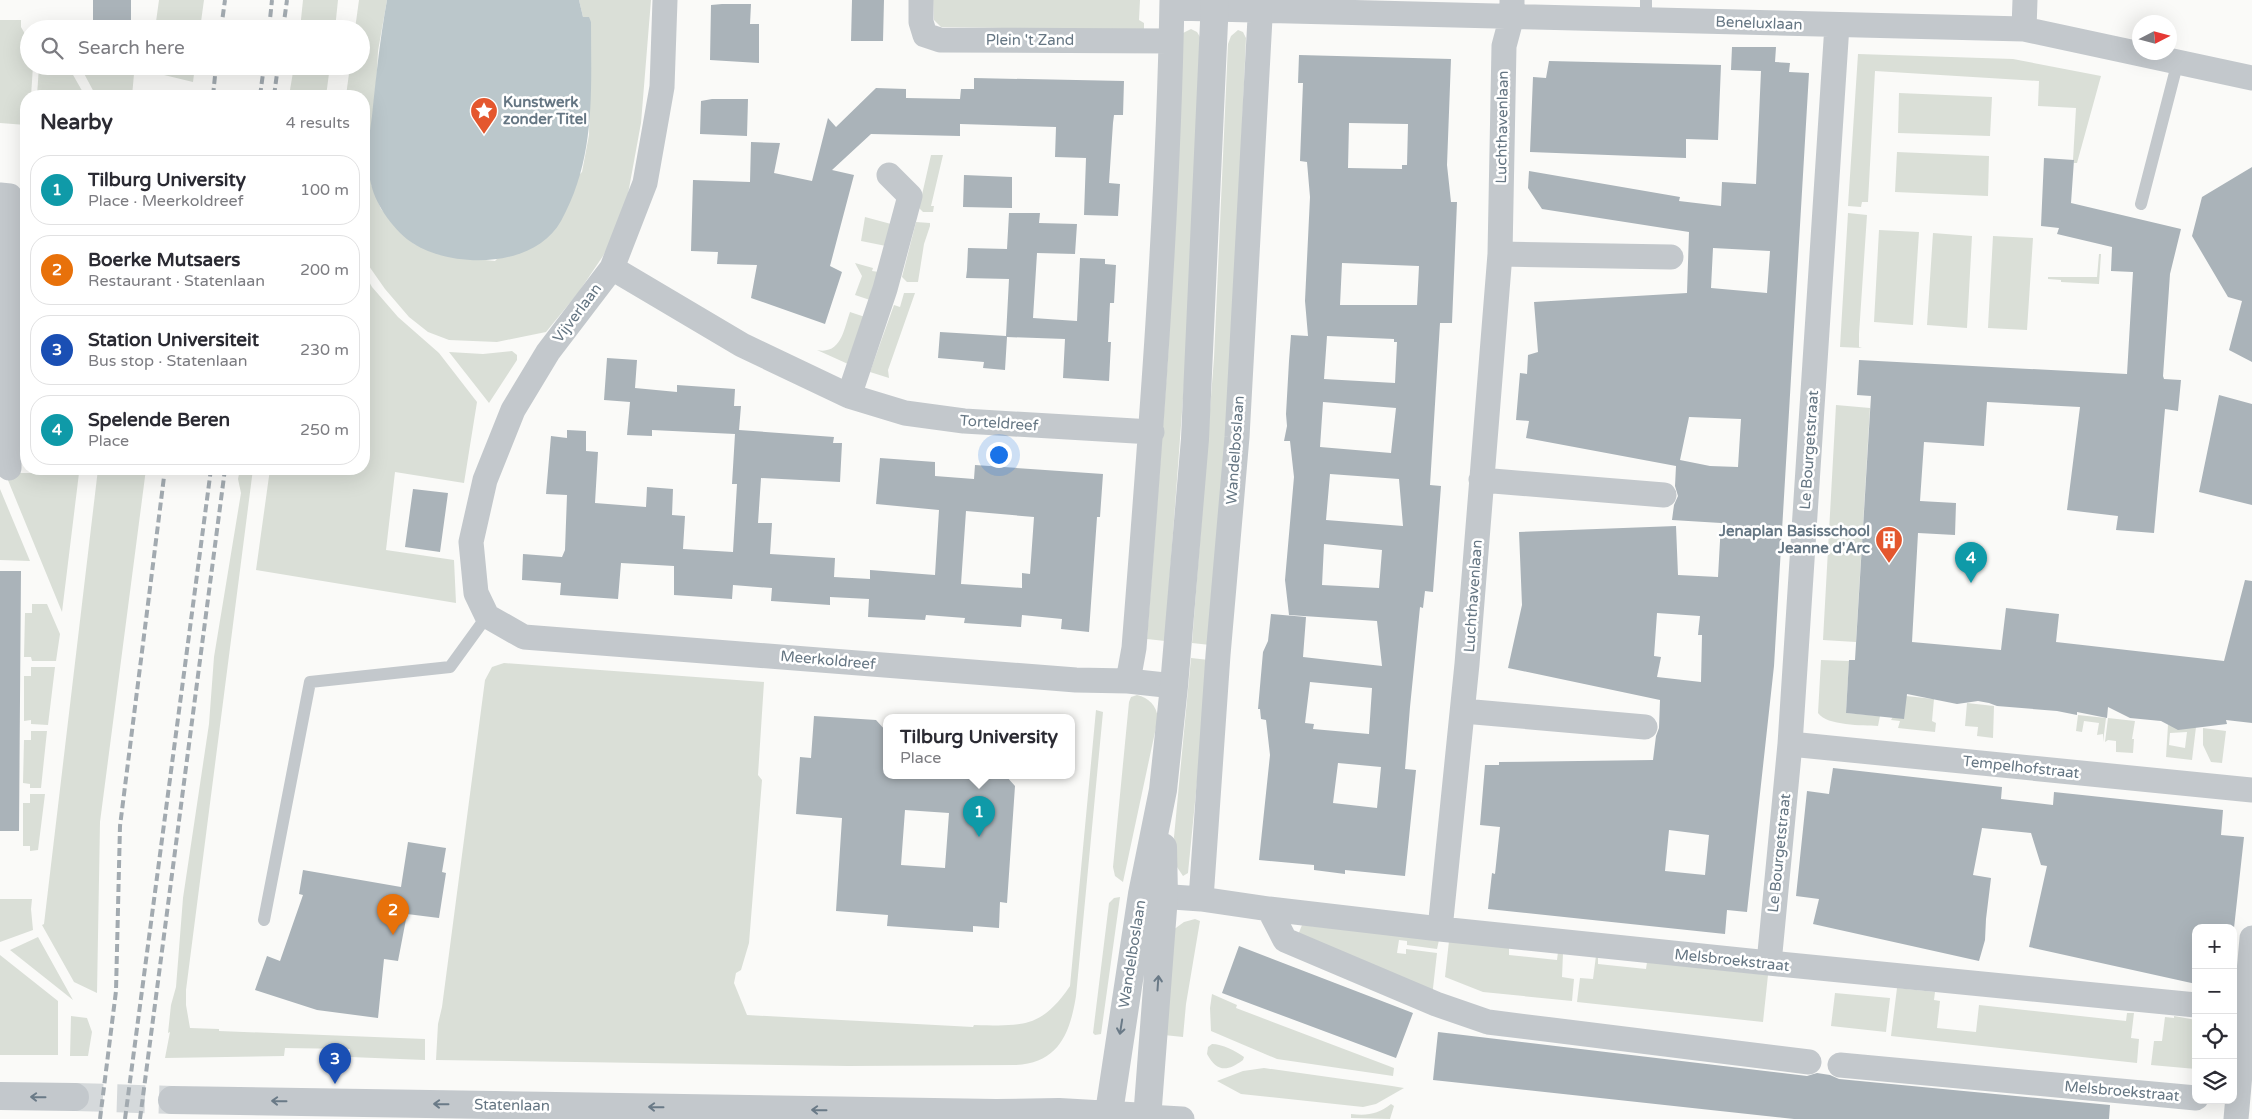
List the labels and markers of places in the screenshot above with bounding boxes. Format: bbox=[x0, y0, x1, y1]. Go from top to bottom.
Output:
place label: Kunstwerk zonder Titel bbox=[503, 93, 587, 128]
place icon: Kunstwerk zonder Titel bbox=[469, 96, 499, 135]
place label: Jenaplan Basisschool Jeanne d'Arc bbox=[1718, 522, 1870, 557]
building icon: Jenaplan Basisschool Jeanne d'Arc bbox=[1874, 525, 1904, 564]
pin: 4 bbox=[1955, 542, 1987, 583]
pin: 1 bbox=[963, 796, 995, 837]
pin: 2 bbox=[377, 894, 409, 935]
pin: 3 bbox=[319, 1043, 351, 1084]

